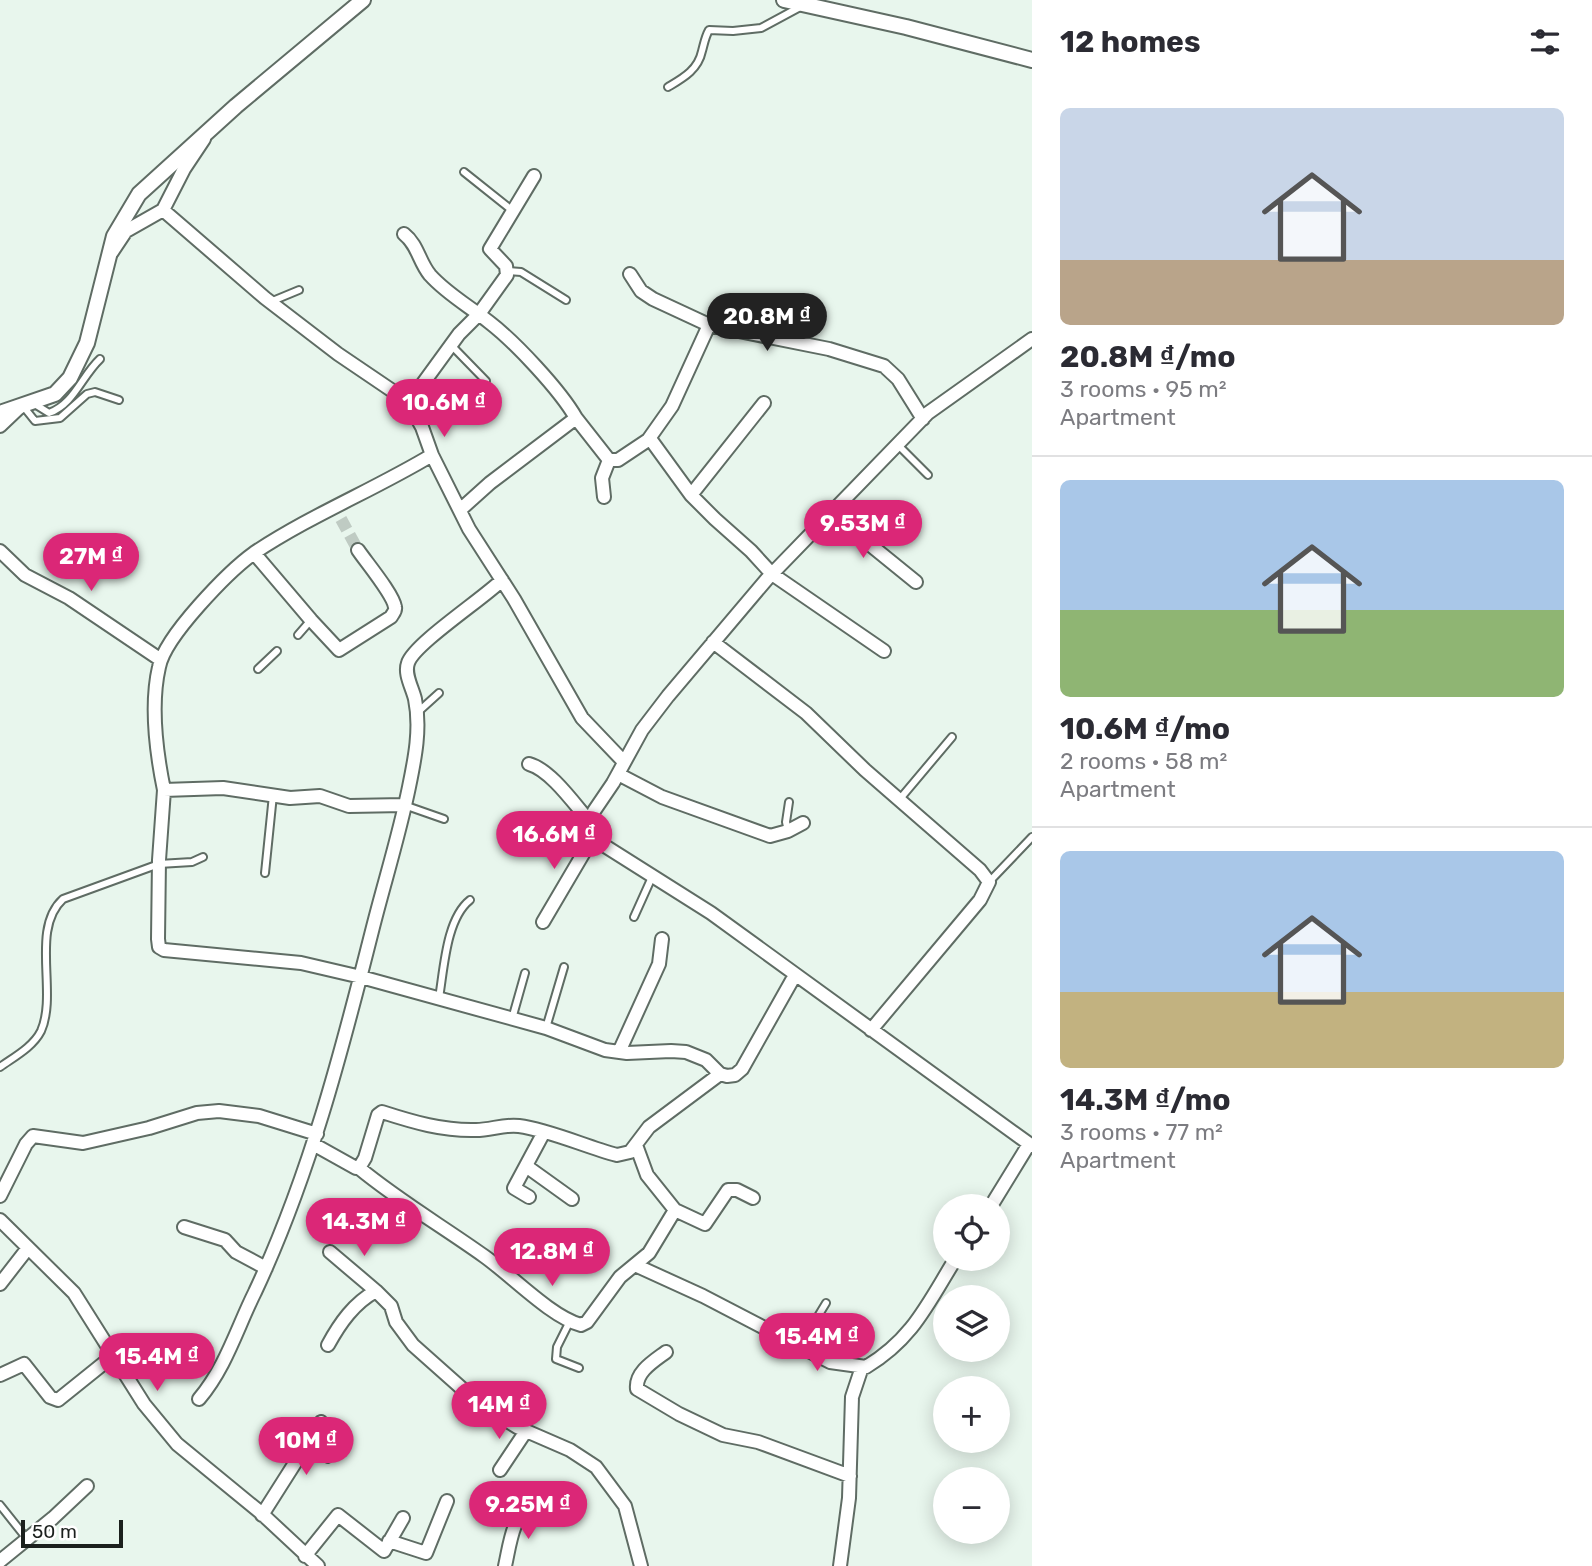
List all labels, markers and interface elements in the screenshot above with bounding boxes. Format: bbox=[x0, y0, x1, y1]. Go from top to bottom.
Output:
icon: filters bbox=[1526, 23, 1564, 61]
text: 12 homes bbox=[1060, 24, 1201, 60]
icon: home bbox=[1249, 154, 1375, 280]
pin: 20.8M ₫ bbox=[702, 294, 832, 353]
text: 20.8M ₫ bbox=[723, 302, 811, 330]
text: 20.8M ₫/mo bbox=[1060, 339, 1236, 375]
text: 3 rooms · 95 m² bbox=[1060, 375, 1227, 403]
pin: 10.6M ₫ bbox=[379, 380, 509, 439]
text: 10.6M ₫ bbox=[402, 388, 486, 416]
text: Apartment bbox=[1060, 403, 1176, 431]
pin: 9.53M ₫ bbox=[798, 500, 928, 560]
text: 9.53M ₫ bbox=[820, 509, 906, 537]
icon: home bbox=[1249, 526, 1375, 652]
pin: 27M ₫ bbox=[42, 534, 140, 593]
text: 27M ₫ bbox=[59, 542, 123, 570]
text: 10.6M ₫/mo bbox=[1060, 711, 1230, 747]
text: 2 rooms · 58 m² bbox=[1060, 747, 1227, 775]
text: Apartment bbox=[1060, 775, 1176, 803]
pin: 16.6M ₫ bbox=[489, 812, 619, 871]
text: 16.6M ₫ bbox=[512, 820, 596, 848]
icon: home bbox=[1249, 897, 1375, 1023]
text: 14.3M ₫/mo bbox=[1060, 1082, 1231, 1118]
text: 3 rooms · 77 m² bbox=[1060, 1118, 1223, 1146]
text: Apartment bbox=[1060, 1146, 1176, 1174]
map controls bbox=[933, 1194, 1010, 1544]
button: locate bbox=[933, 1194, 1010, 1271]
pin: 14.3M ₫ bbox=[299, 1198, 429, 1258]
text: 14.3M ₫ bbox=[322, 1207, 406, 1235]
pin: 12.8M ₫ bbox=[487, 1228, 617, 1288]
text: 12.8M ₫ bbox=[510, 1237, 594, 1265]
button: layers bbox=[933, 1285, 1010, 1362]
pin: 15.4M ₫ bbox=[752, 1314, 882, 1373]
text: 15.4M ₫ bbox=[775, 1322, 859, 1350]
pin: 15.4M ₫ bbox=[92, 1334, 222, 1393]
text: 15.4M ₫ bbox=[115, 1342, 199, 1370]
button: + bbox=[933, 1376, 1010, 1453]
pin: 14M ₫ bbox=[450, 1382, 548, 1441]
text: 14M ₫ bbox=[468, 1390, 530, 1418]
pin: 10M ₫ bbox=[257, 1418, 355, 1477]
text: 10M ₫ bbox=[275, 1426, 337, 1454]
button: − bbox=[933, 1467, 1010, 1544]
pin: 9.25M ₫ bbox=[463, 1482, 593, 1541]
text: 9.25M ₫ bbox=[485, 1490, 571, 1518]
scale bar bbox=[21, 1517, 122, 1549]
text: 50 m bbox=[32, 1520, 77, 1543]

